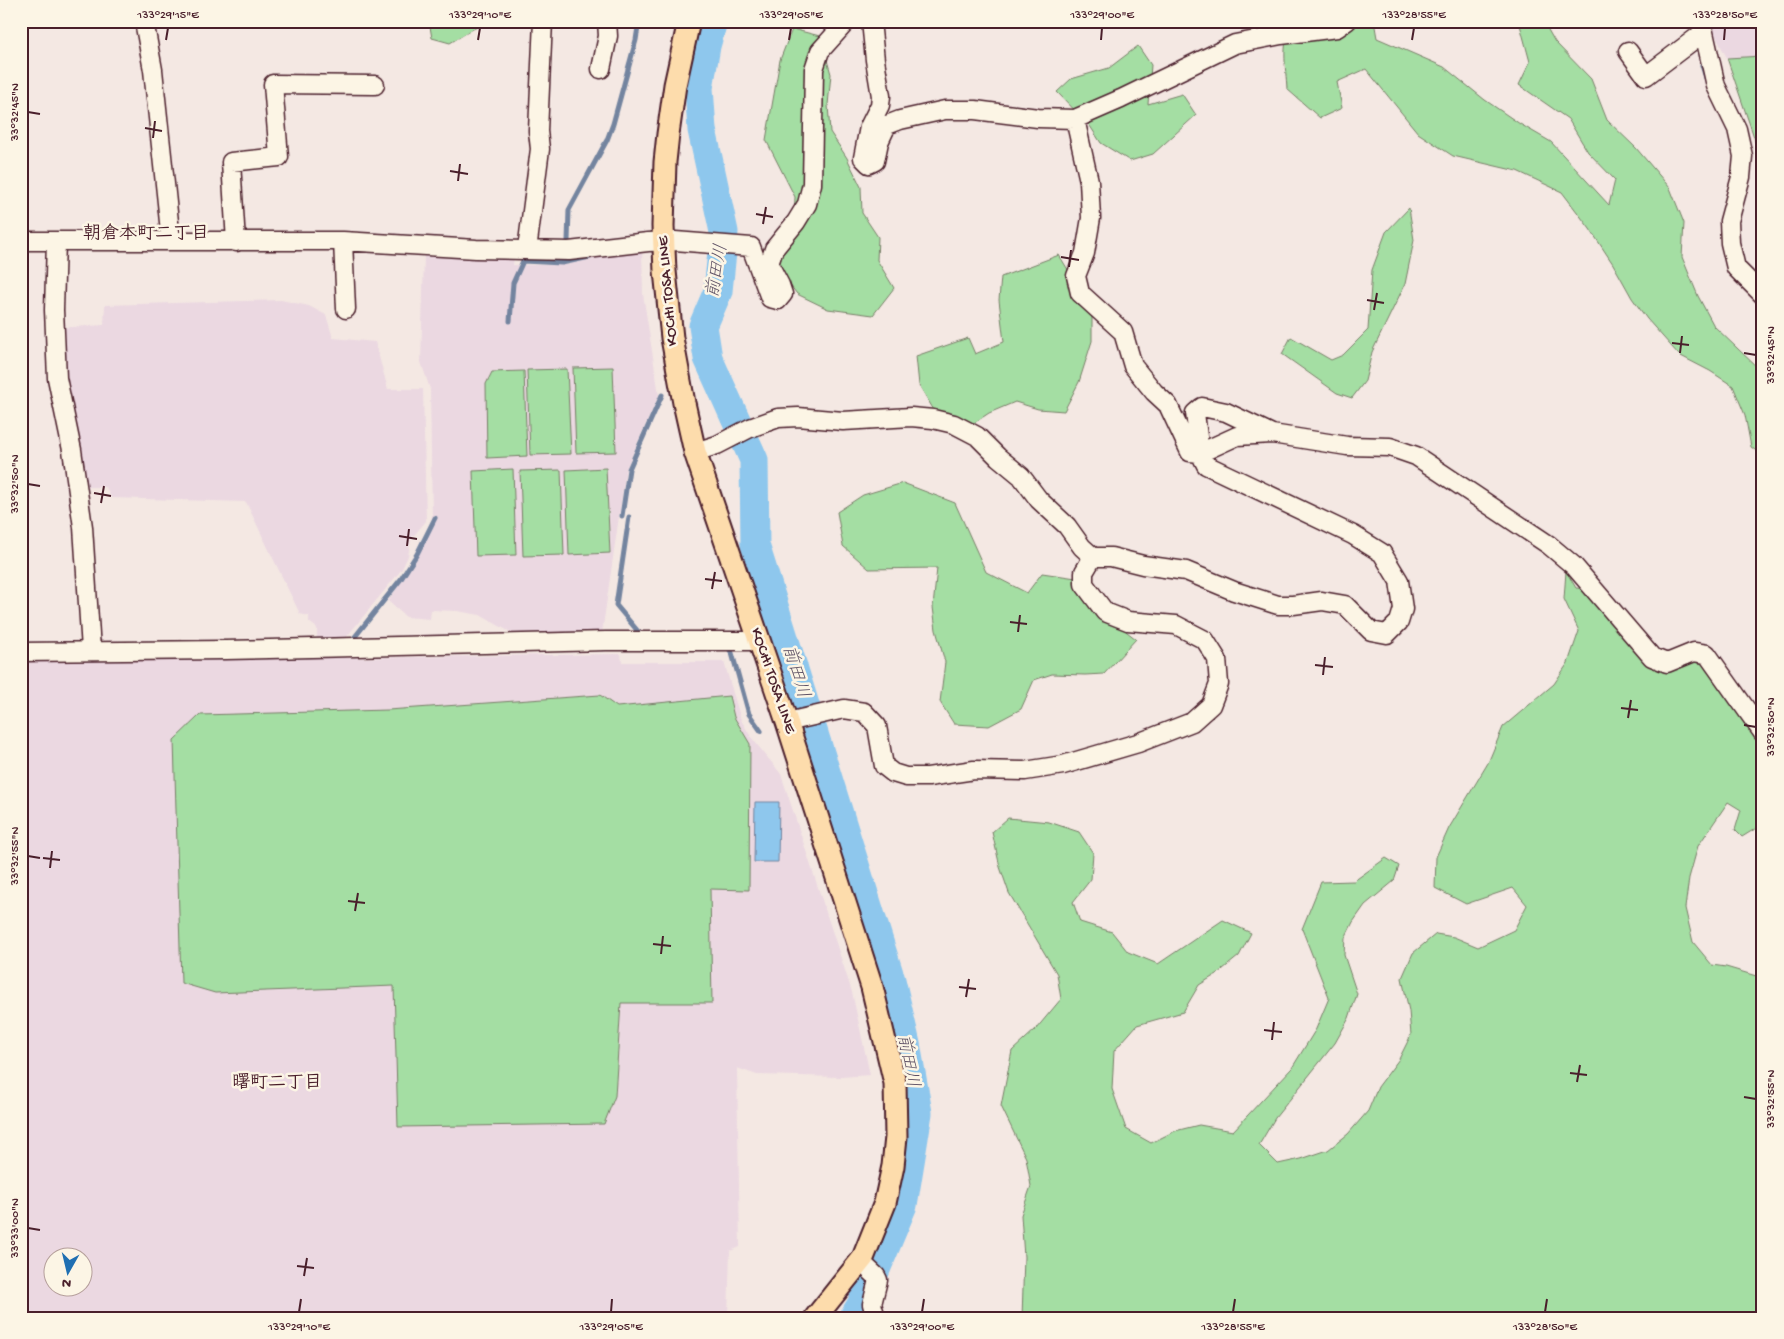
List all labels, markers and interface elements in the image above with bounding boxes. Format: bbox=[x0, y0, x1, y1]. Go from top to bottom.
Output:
text: 133°29'15"E bbox=[136, 9, 199, 23]
text: 133°29'10"E bbox=[448, 9, 511, 23]
text: 133°29'05"E bbox=[758, 9, 823, 23]
text: 133°29'00"E bbox=[1069, 9, 1134, 23]
text: 133°28'55"E bbox=[1381, 9, 1446, 23]
text: 133°28'50"E bbox=[1692, 9, 1757, 23]
text: 33°32'45"N bbox=[9, 83, 23, 142]
district label: 朝倉本町二丁目 bbox=[83, 223, 209, 245]
street label: KOCHI TOSA LINE bbox=[655, 234, 683, 347]
water label: 前田川 bbox=[702, 242, 733, 299]
text: 33°32'45"N bbox=[1765, 326, 1779, 385]
text: 33°32'50"N bbox=[9, 454, 23, 514]
street label: KOCHI TOSA LINE bbox=[745, 626, 799, 737]
water label: 前田川 bbox=[777, 643, 814, 701]
text: 33°32'50"N bbox=[1765, 697, 1779, 757]
text: 33°32'55"N bbox=[9, 827, 23, 886]
water label: 前田川 bbox=[892, 1032, 923, 1090]
text: 33°32'55"N bbox=[1765, 1070, 1779, 1129]
district label: 曙町二丁目 bbox=[232, 1073, 322, 1094]
text: 33°33'00"N bbox=[9, 1198, 23, 1259]
north arrow bbox=[42, 1246, 92, 1296]
text: N bbox=[61, 1273, 72, 1291]
text: 133°29'10"E bbox=[267, 1321, 330, 1335]
text: 133°29'05"E bbox=[578, 1321, 643, 1335]
text: 133°29'00"E bbox=[889, 1321, 954, 1335]
text: 133°28'55"E bbox=[1200, 1321, 1265, 1335]
text: 133°28'50"E bbox=[1512, 1321, 1577, 1335]

